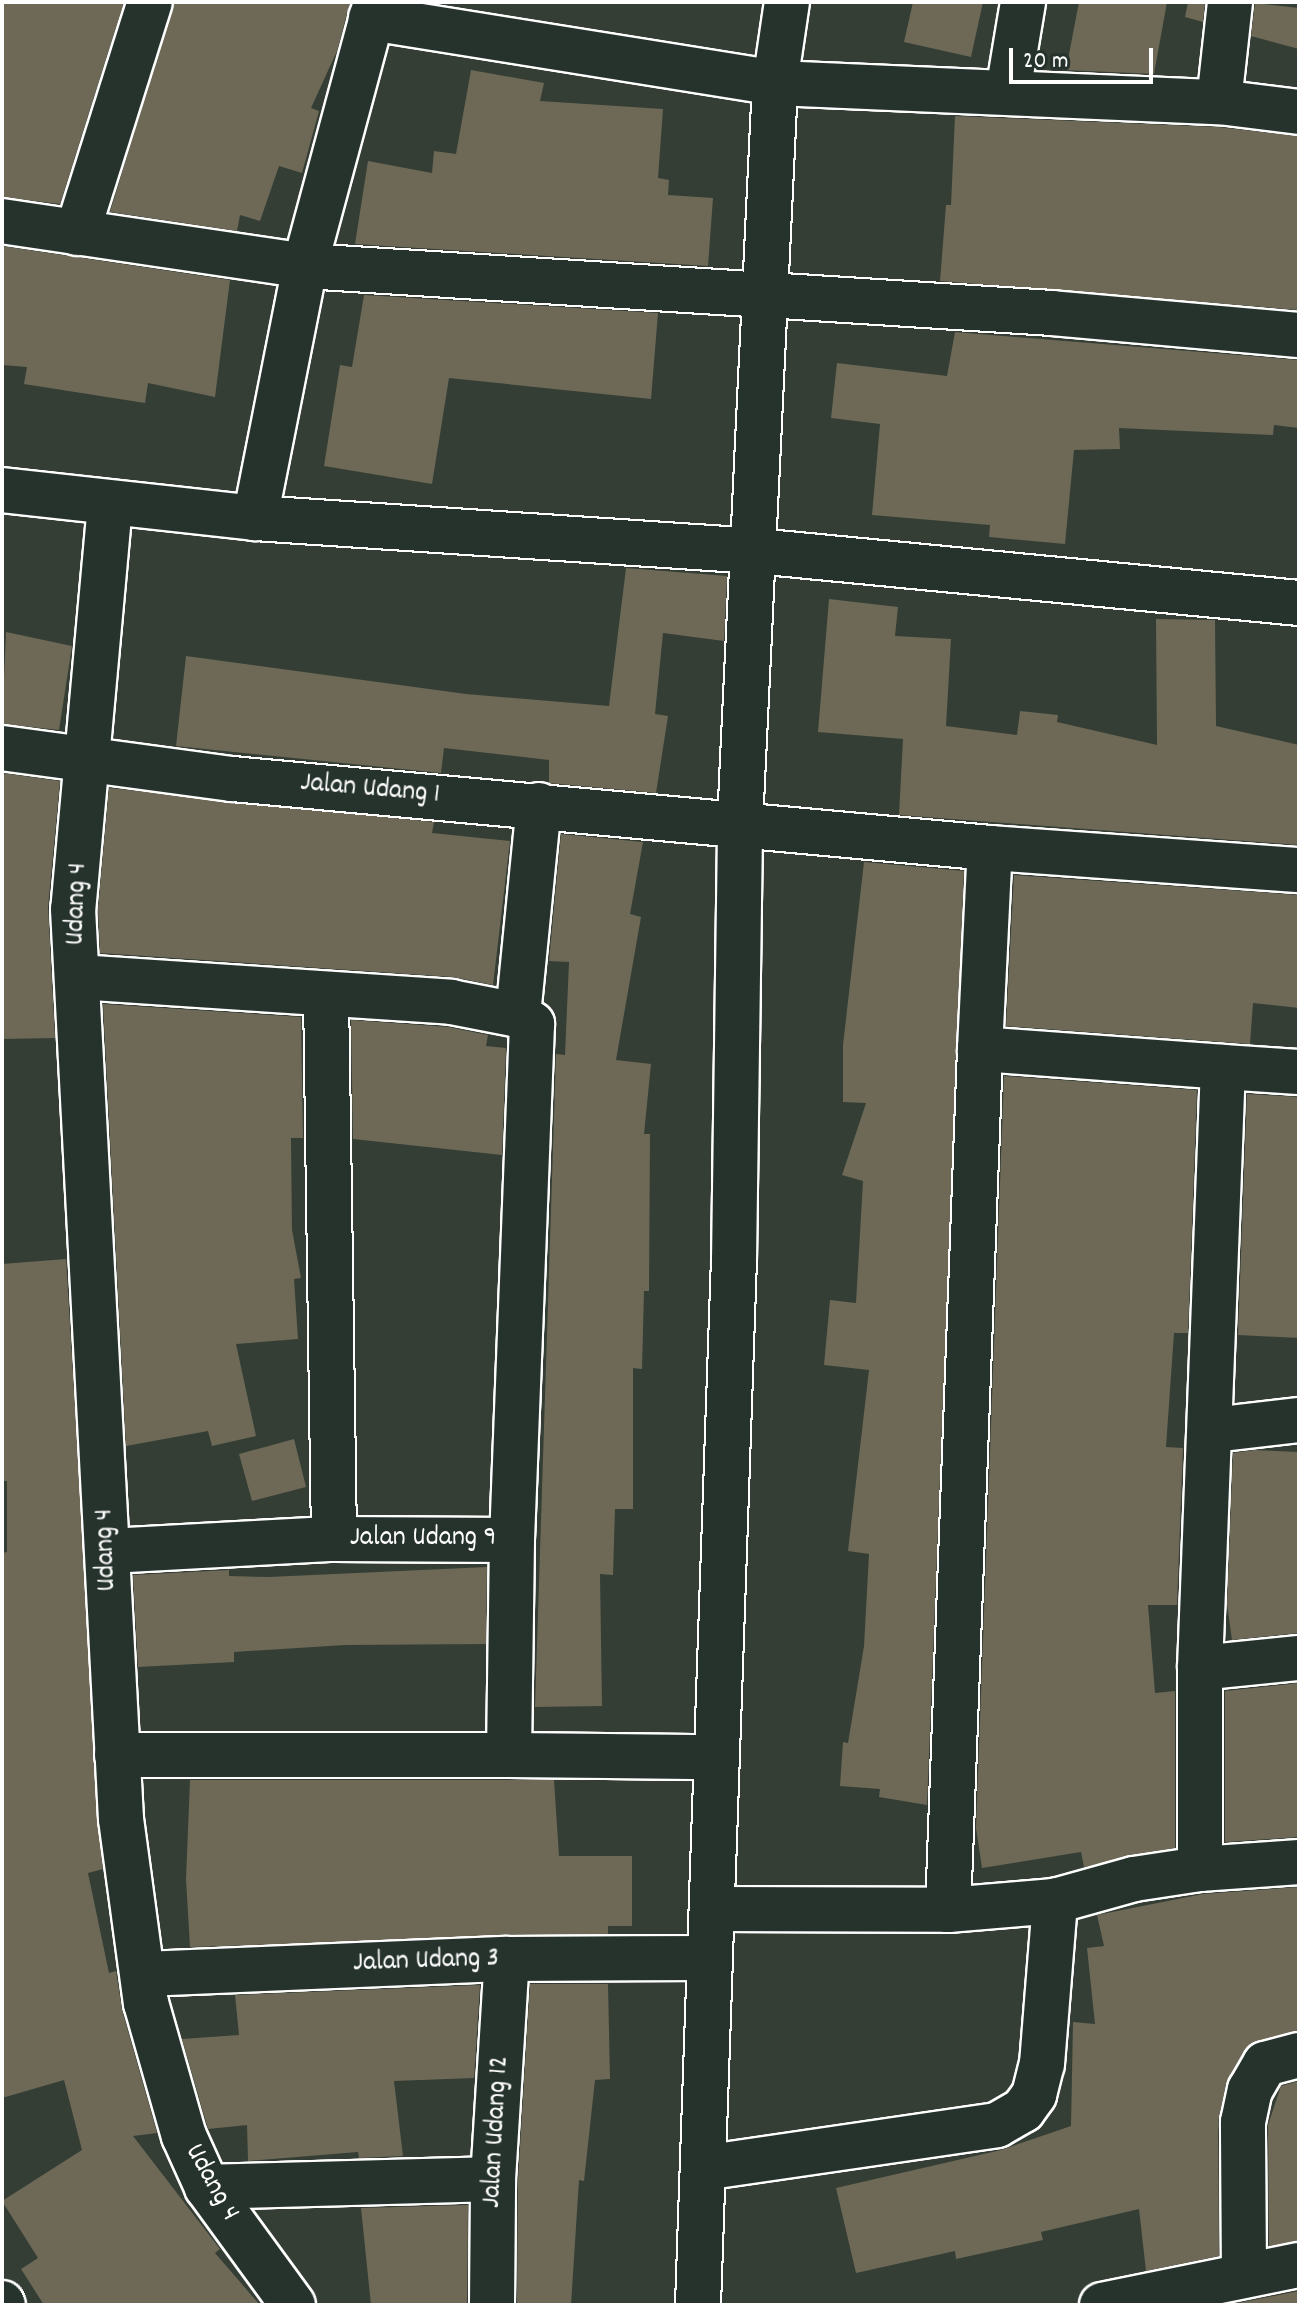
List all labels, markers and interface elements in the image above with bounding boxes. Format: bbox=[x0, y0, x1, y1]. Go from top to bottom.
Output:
scale bar bbox=[1013, 32, 1157, 82]
text: 20 m bbox=[1023, 45, 1069, 79]
street label: Jalan Udang 1 bbox=[299, 767, 441, 813]
street label: Udang 4 bbox=[60, 862, 96, 946]
street label: Udang 4 bbox=[89, 1508, 125, 1592]
street label: Jalan Udang 9 bbox=[350, 1522, 496, 1556]
street label: Jalan Udang 3 bbox=[352, 1943, 500, 1981]
street label: Jalan Udang 12 bbox=[476, 2055, 518, 2209]
street label: Udang 4 bbox=[176, 2139, 246, 2227]

